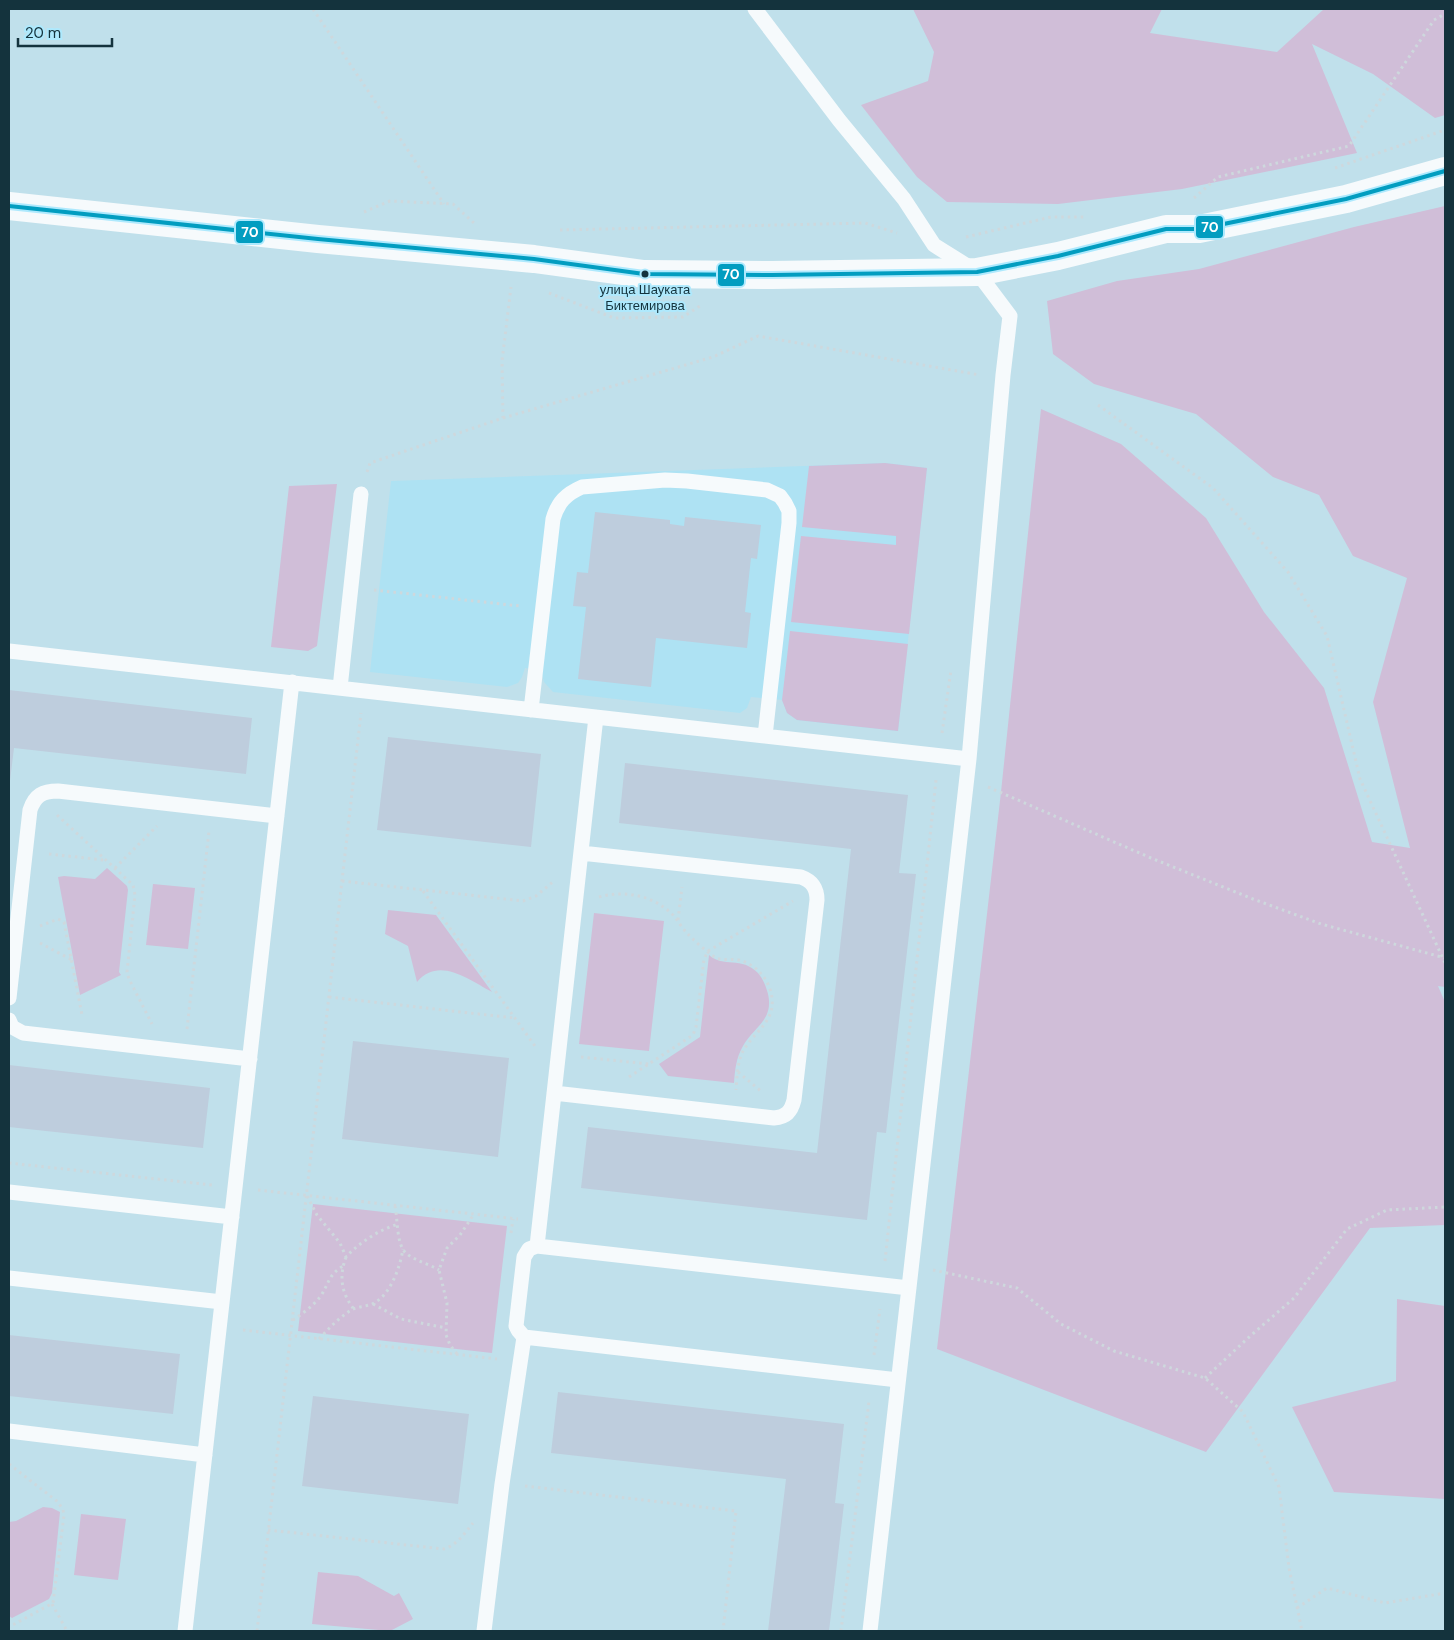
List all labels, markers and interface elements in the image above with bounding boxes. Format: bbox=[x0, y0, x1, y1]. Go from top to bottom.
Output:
scale bar bbox=[18, 15, 111, 47]
text: 20 m bbox=[25, 23, 61, 43]
line badge: 70 bbox=[1195, 215, 1224, 239]
text: 70 bbox=[1201, 218, 1219, 236]
line badge: 70 bbox=[235, 220, 264, 244]
text: 70 bbox=[241, 223, 259, 241]
line badge: 70 bbox=[717, 263, 745, 287]
text: 70 bbox=[722, 265, 740, 283]
marker: улица Шауката Биктемирова bbox=[640, 269, 650, 279]
place label: улица Шауката Биктемирова bbox=[600, 281, 691, 314]

